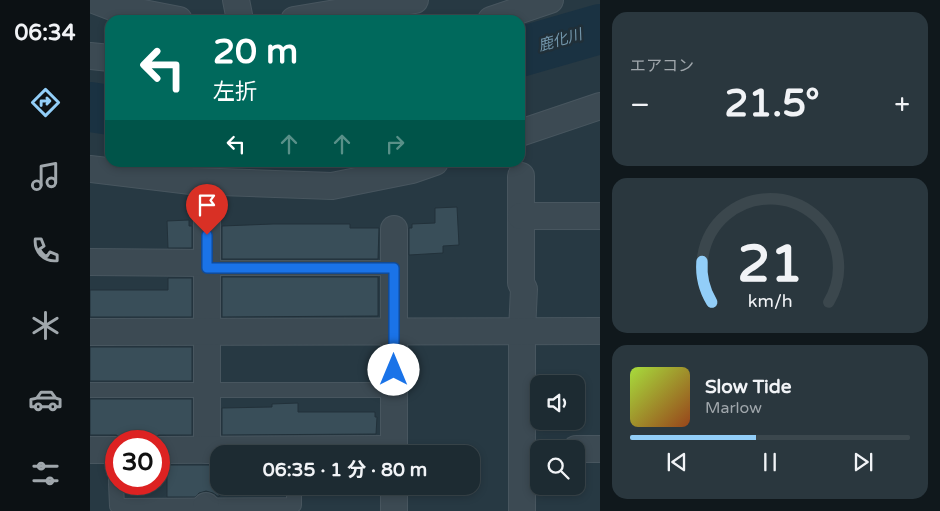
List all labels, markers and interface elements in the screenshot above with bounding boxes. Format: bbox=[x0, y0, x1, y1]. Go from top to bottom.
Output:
text: 06:34 bbox=[15, 20, 75, 46]
water label: 鹿化川 bbox=[536, 25, 586, 55]
text: 20 m bbox=[213, 31, 298, 73]
icon: left bbox=[130, 35, 195, 100]
text: エアコン bbox=[630, 56, 694, 76]
text: 左折 bbox=[213, 79, 257, 105]
text: 21.5° bbox=[725, 81, 820, 127]
icon: directions bbox=[28, 85, 63, 120]
text: − bbox=[630, 88, 650, 122]
text: + bbox=[894, 88, 910, 122]
icon: left bbox=[222, 130, 250, 158]
icon: ahead bbox=[275, 130, 303, 158]
icon: ahead bbox=[328, 130, 356, 158]
icon: right bbox=[381, 130, 409, 158]
icon: music bbox=[28, 159, 63, 194]
pin bbox=[186, 184, 228, 235]
icon: arrive bbox=[193, 191, 221, 219]
icon: phone bbox=[28, 233, 63, 268]
text: 21 bbox=[737, 233, 803, 296]
text: km/h bbox=[748, 291, 792, 312]
icon: climate bbox=[28, 308, 63, 343]
position arrow bbox=[367, 343, 419, 395]
map controls bbox=[530, 375, 585, 495]
button: sound bbox=[530, 375, 585, 430]
text: Slow Tide bbox=[705, 376, 792, 398]
icon: car bbox=[28, 382, 63, 417]
text: Marlow bbox=[705, 398, 762, 418]
speed limit sign: 30 bbox=[105, 430, 170, 495]
button: search bbox=[530, 440, 585, 495]
icon: previous bbox=[663, 448, 691, 476]
icon: pause bbox=[756, 448, 784, 476]
icon: next bbox=[849, 448, 877, 476]
icon: filters bbox=[28, 456, 63, 491]
text: 06:35 · 1 分 · 80 m bbox=[263, 459, 427, 481]

